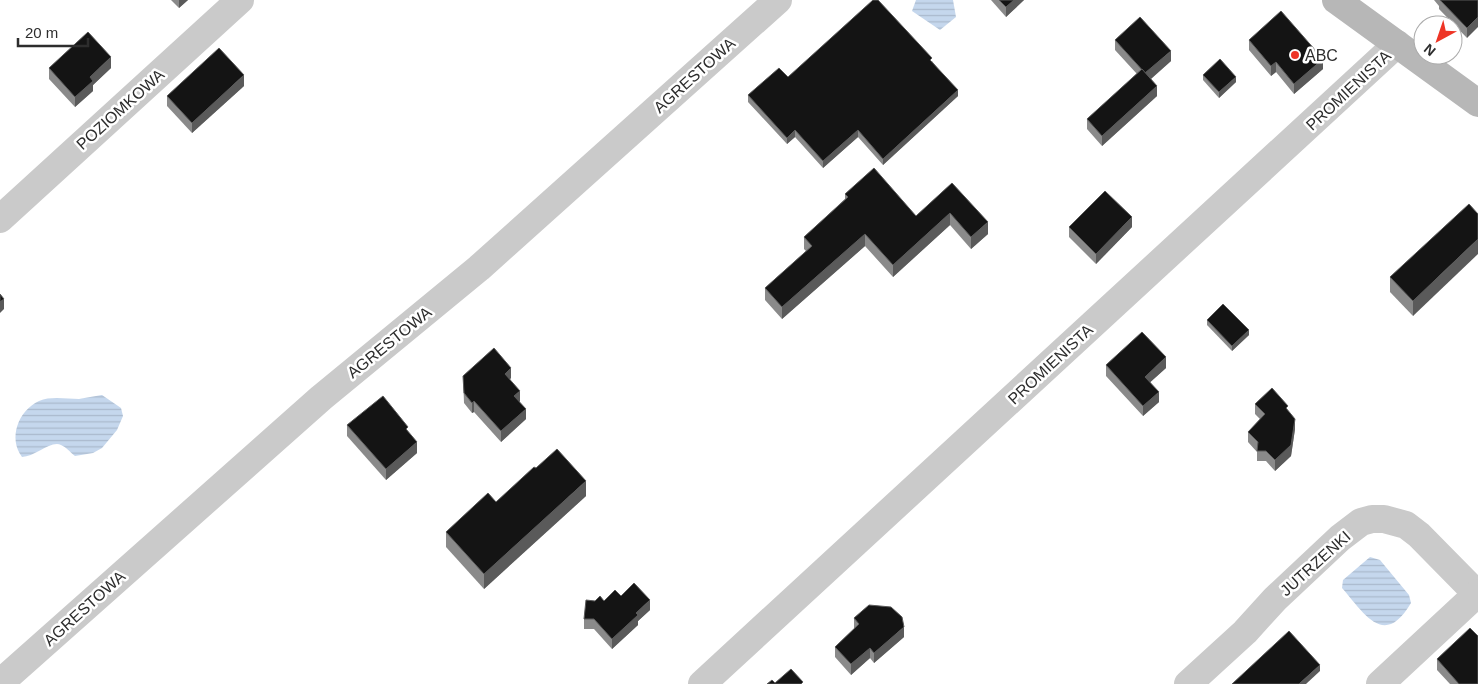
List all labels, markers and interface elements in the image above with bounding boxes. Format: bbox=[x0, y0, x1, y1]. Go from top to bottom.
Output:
scale bar bbox=[18, 15, 88, 47]
north arrow bbox=[1413, 15, 1463, 65]
text: 20 m bbox=[25, 24, 58, 41]
street label: AGRESTOWA bbox=[650, 34, 739, 116]
text: N bbox=[1421, 41, 1439, 59]
street label: PROMIENISTA bbox=[1303, 47, 1394, 134]
place label: ABC bbox=[1305, 47, 1338, 64]
marker: ABC bbox=[1289, 49, 1301, 61]
street label: POZIOMKOWA bbox=[73, 66, 168, 153]
street label: AGRESTOWA bbox=[344, 303, 435, 381]
street label: PROMIENISTA bbox=[1005, 321, 1096, 408]
street label: JUTRZENKI bbox=[1277, 528, 1354, 599]
street label: AGRESTOWA bbox=[40, 567, 129, 649]

